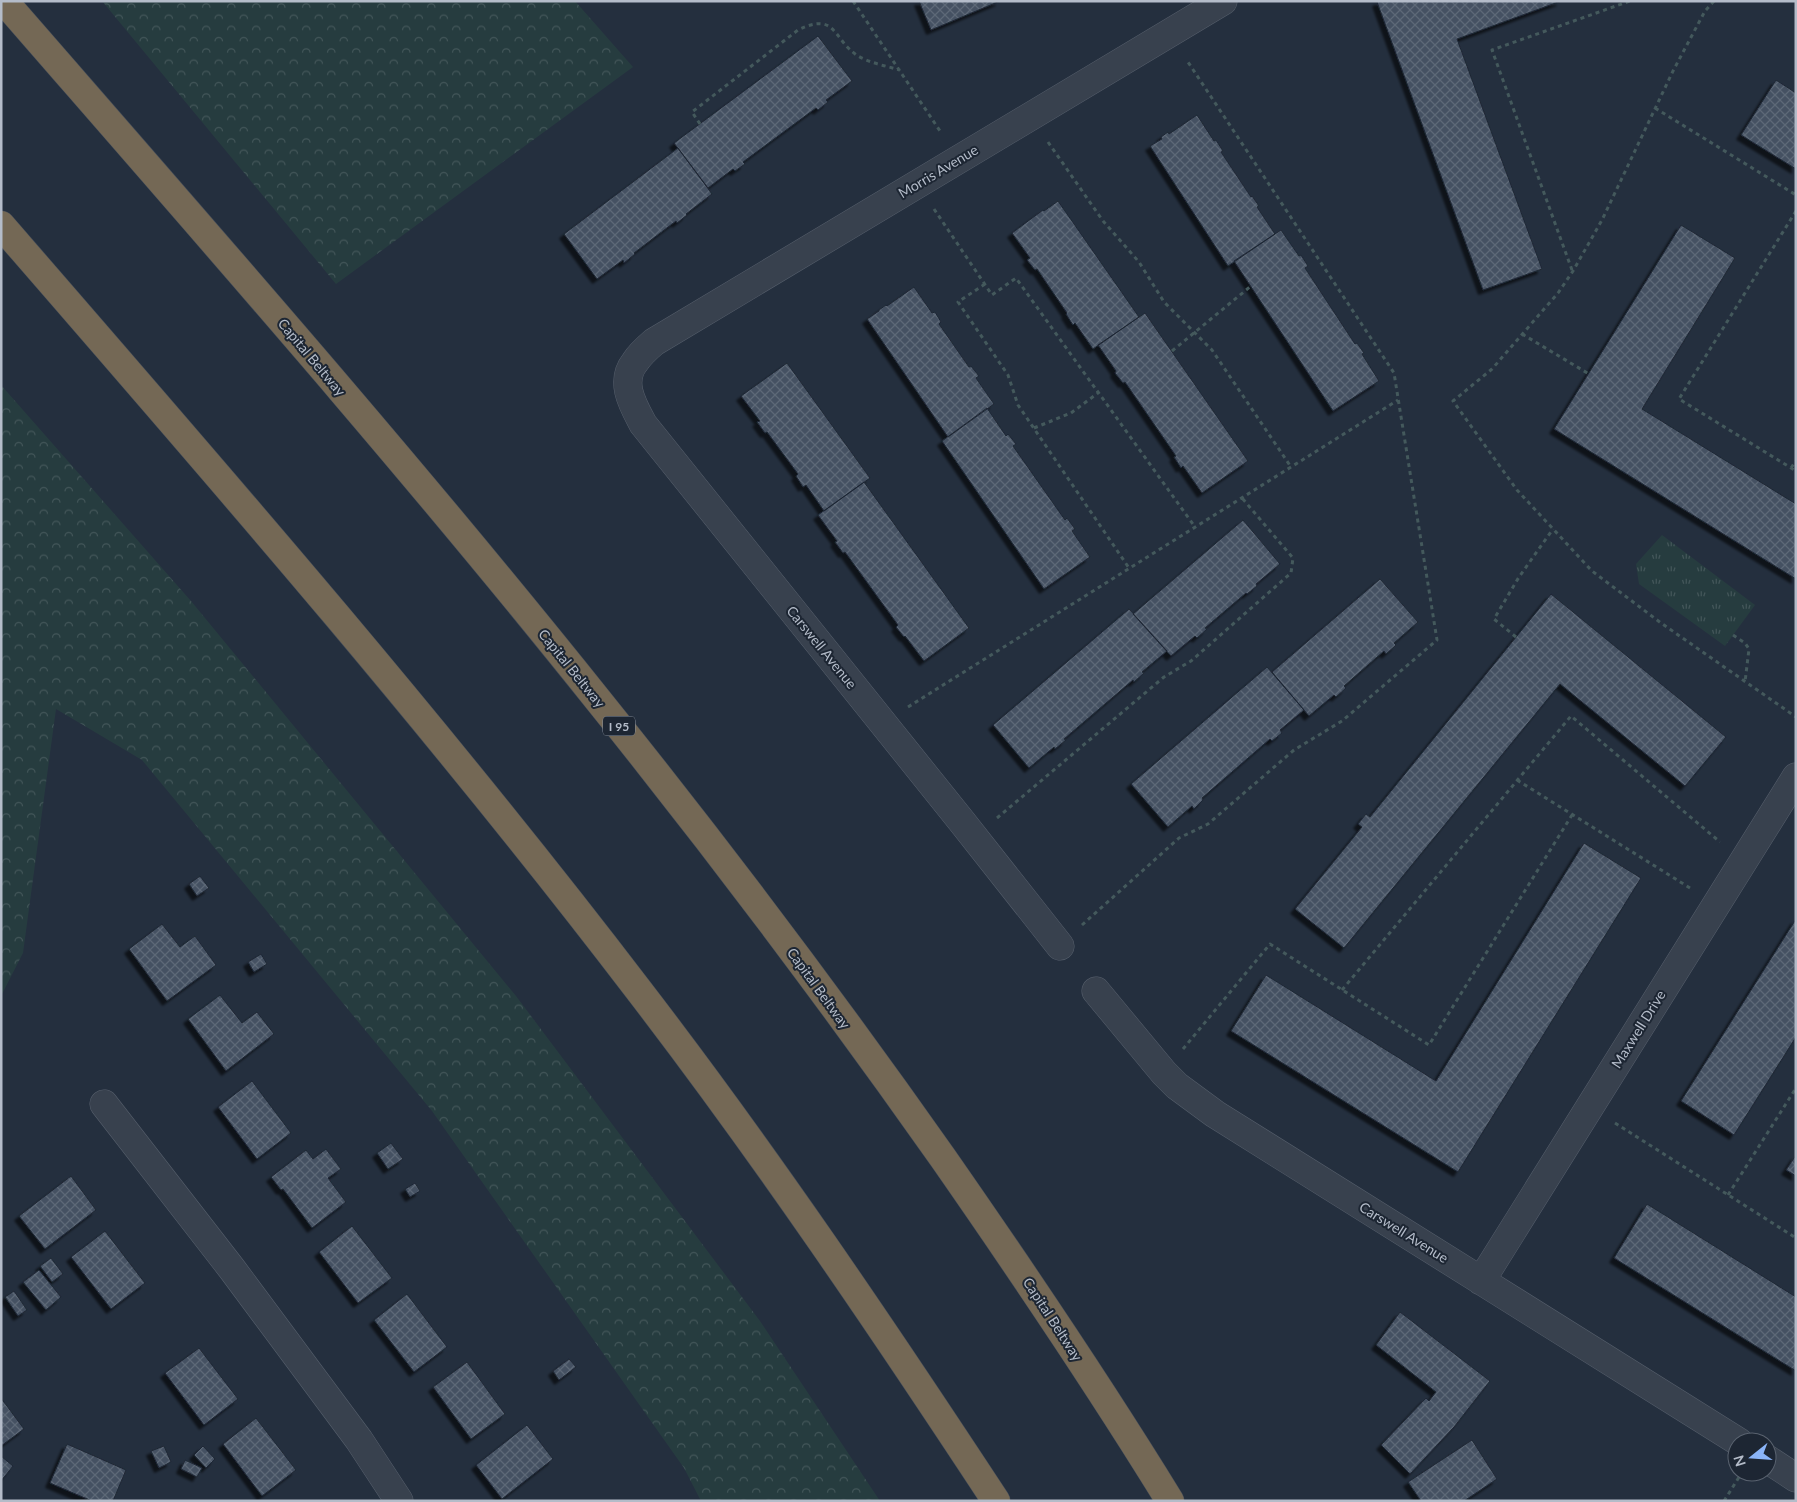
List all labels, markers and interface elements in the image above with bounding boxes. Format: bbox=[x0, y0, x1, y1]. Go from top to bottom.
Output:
street label: Morris Avenue bbox=[895, 141, 981, 201]
street label: Capital Beltway bbox=[275, 315, 350, 400]
street label: Carswell Avenue bbox=[783, 602, 861, 692]
street label: Capital Beltway bbox=[535, 625, 609, 711]
road number: I 95 bbox=[603, 716, 635, 736]
street label: Capital Beltway bbox=[784, 944, 855, 1032]
street label: Maxwell Drive bbox=[1607, 987, 1669, 1071]
street label: Carswell Avenue bbox=[1356, 1198, 1452, 1266]
street label: Capital Beltway bbox=[1020, 1274, 1087, 1365]
north arrow bbox=[1727, 1432, 1777, 1482]
text: N bbox=[1729, 1453, 1749, 1469]

